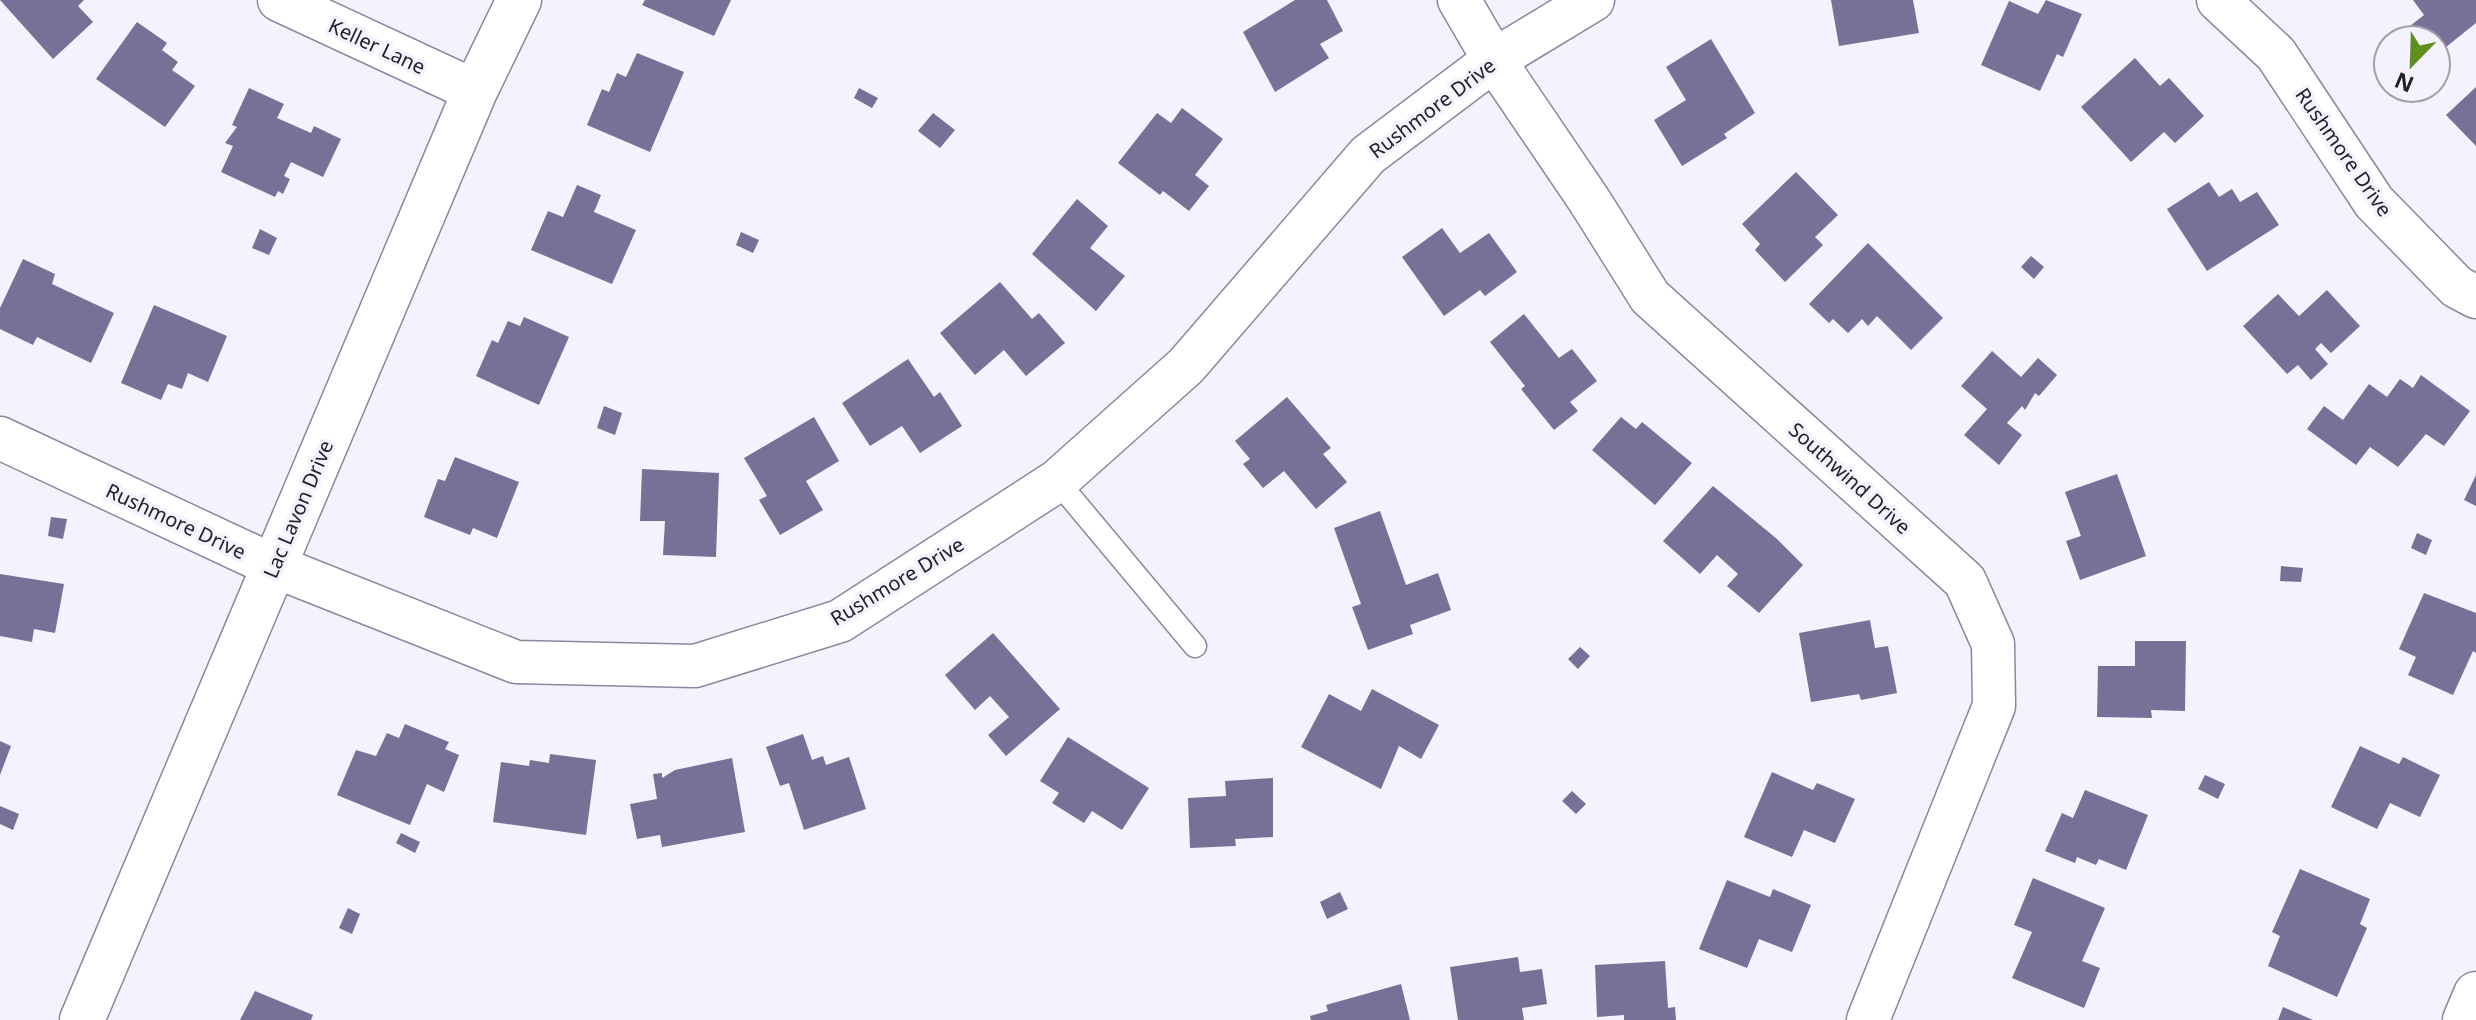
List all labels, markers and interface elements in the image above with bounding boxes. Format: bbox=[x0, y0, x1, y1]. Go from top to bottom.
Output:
street label: Keller Lane bbox=[324, 12, 430, 80]
north arrow bbox=[2372, 24, 2452, 104]
street label: Rushmore Drive bbox=[1363, 52, 1501, 164]
text: N bbox=[2390, 66, 2418, 101]
street label: Rushmore Drive bbox=[2290, 82, 2398, 222]
street label: Southwind Drive bbox=[1783, 416, 1917, 540]
street label: Lac Lavon Drive bbox=[257, 436, 339, 582]
street label: Rushmore Drive bbox=[102, 477, 250, 565]
street label: Rushmore Drive bbox=[825, 530, 969, 632]

